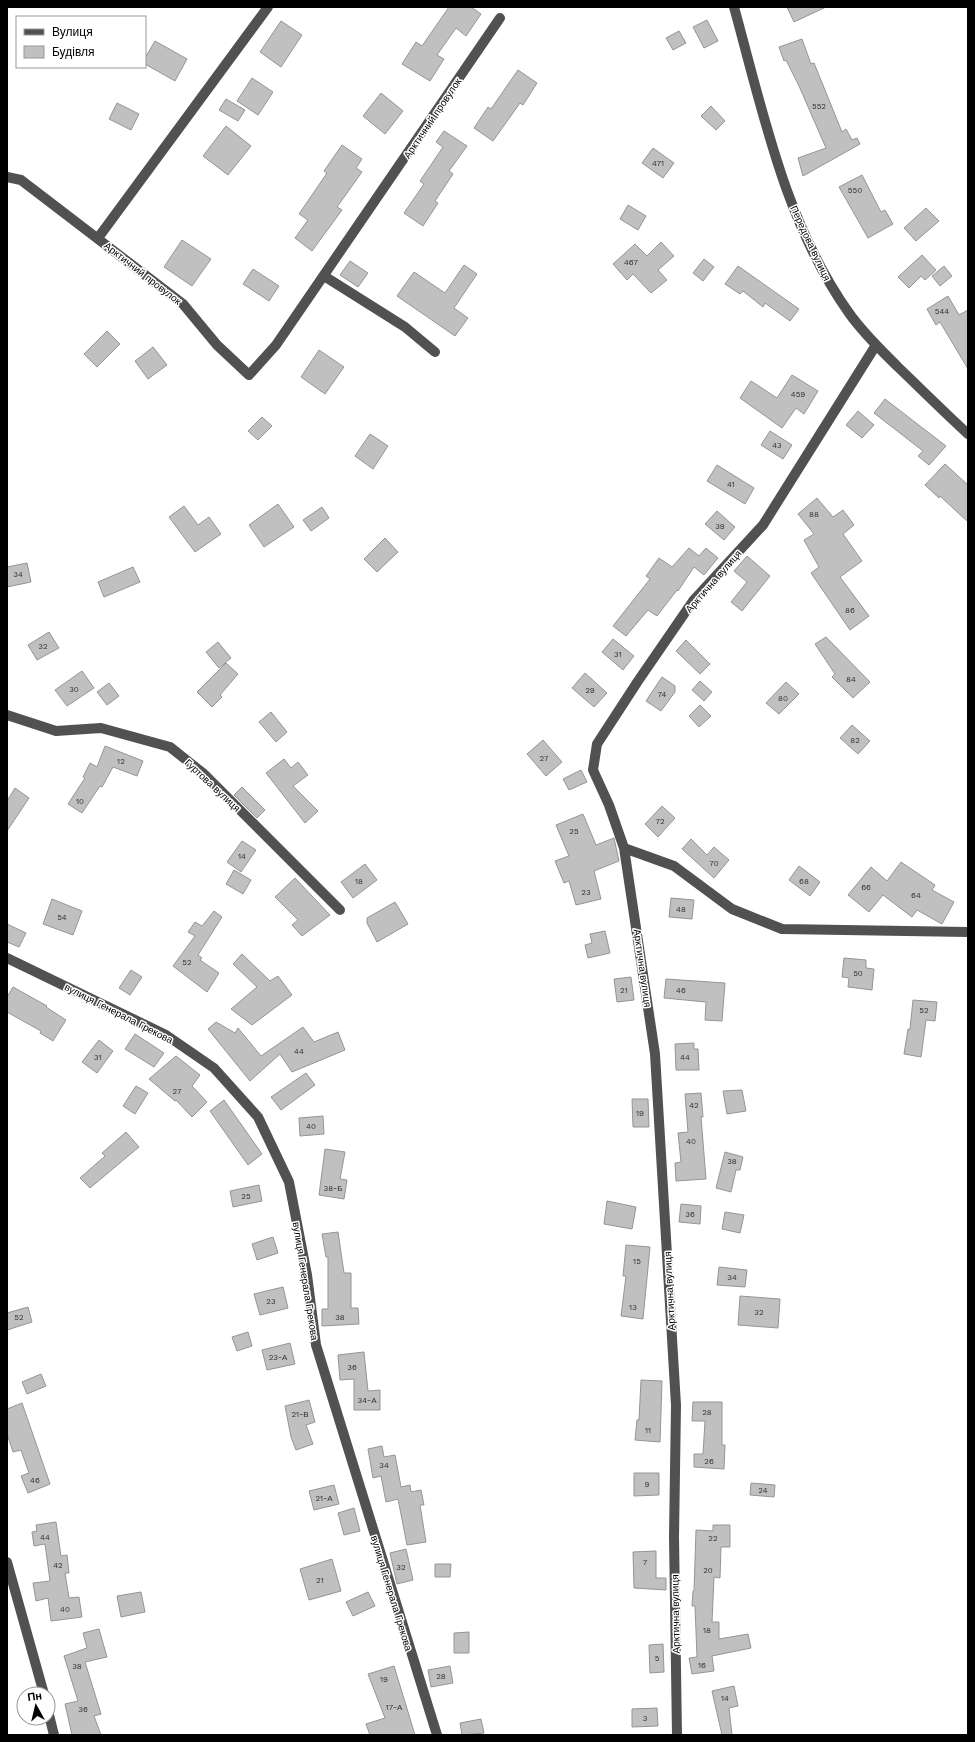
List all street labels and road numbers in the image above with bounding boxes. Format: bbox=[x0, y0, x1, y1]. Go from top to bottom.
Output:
street label: Арктичний провулок bbox=[401, 76, 464, 161]
street label: Передова вулиця bbox=[788, 204, 833, 283]
street label: Арктичний провулок bbox=[102, 240, 184, 307]
street label: Арктична вулиця bbox=[683, 548, 743, 615]
street label: Гуртова вулиця bbox=[183, 757, 243, 814]
street label: Арктична вулиця bbox=[632, 928, 653, 1008]
street label: вулиця Генерала Грекова bbox=[63, 981, 175, 1046]
street label: вулиця Генерала Грекова bbox=[291, 1221, 320, 1342]
street label: Арктична вулиця bbox=[662, 1251, 677, 1331]
street label: вулиця Генерала Грекова bbox=[369, 1534, 414, 1653]
street label: Арктична вулиця bbox=[669, 1574, 682, 1654]

